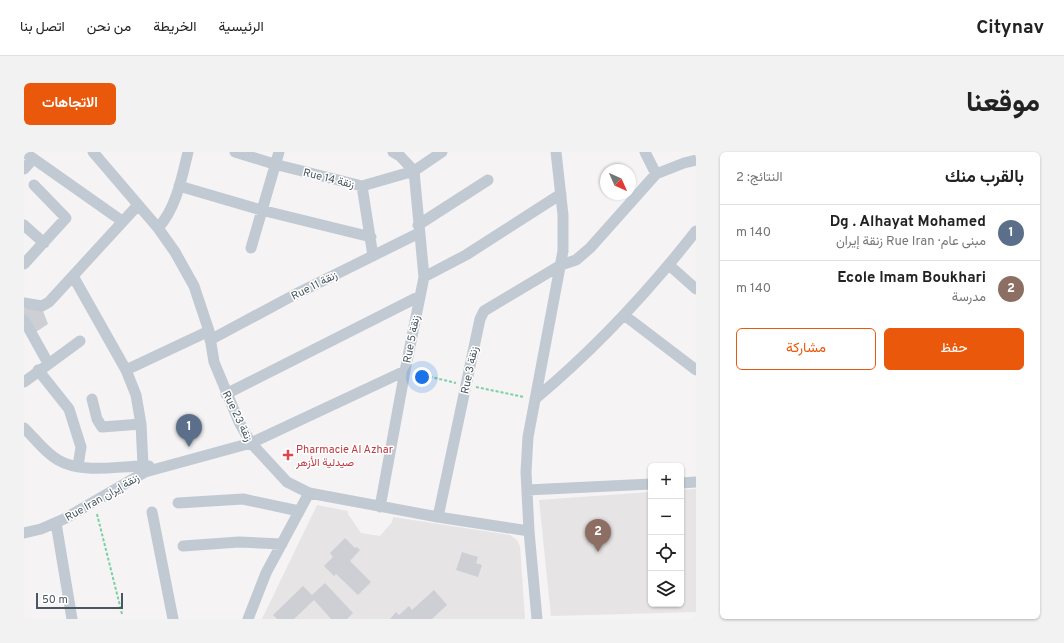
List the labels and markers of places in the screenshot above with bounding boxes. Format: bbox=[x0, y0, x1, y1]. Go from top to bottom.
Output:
pin: 1 bbox=[176, 414, 202, 447]
place label: Pharmacie Al Azhar صيدلية الأزهر bbox=[295, 443, 394, 470]
marker: Pharmacie Al Azhar صيدلية الأزهر bbox=[283, 450, 293, 460]
pin: 2 bbox=[585, 519, 611, 552]

